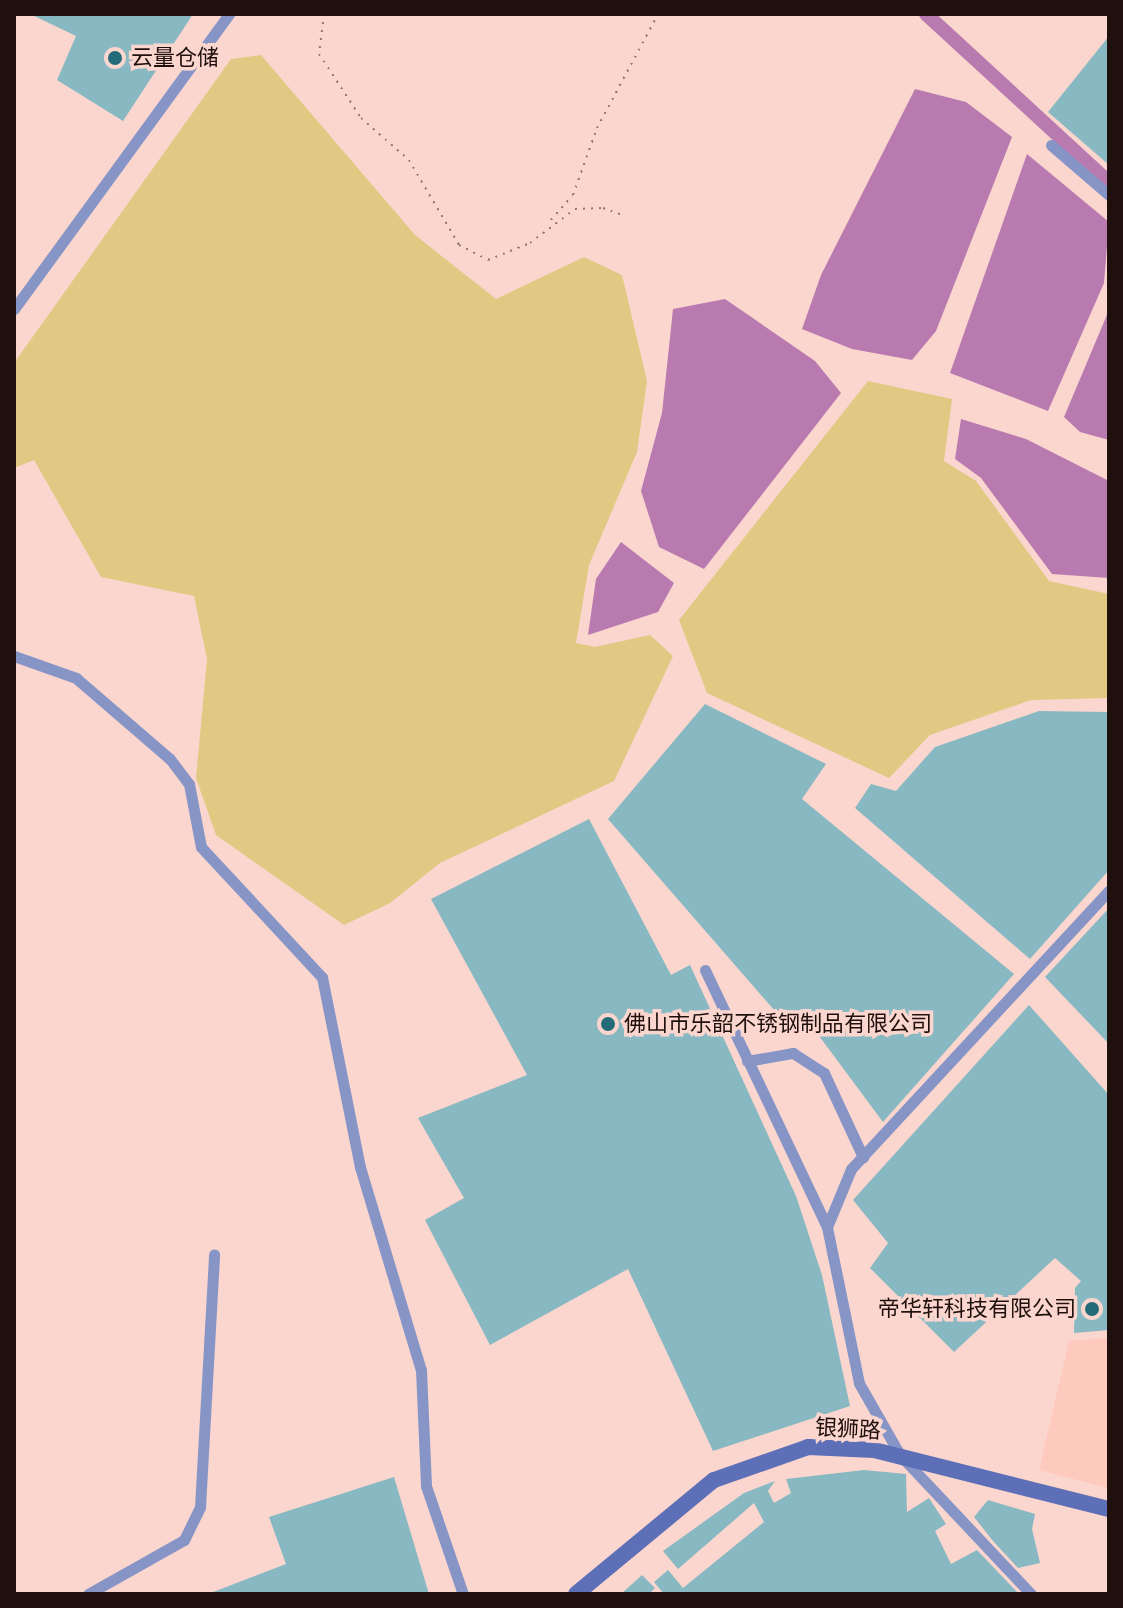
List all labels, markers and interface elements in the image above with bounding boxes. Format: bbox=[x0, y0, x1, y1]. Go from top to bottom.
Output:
place label: 云量仓储 bbox=[131, 45, 219, 71]
marker: 云量仓储 bbox=[106, 49, 124, 67]
place label: 佛山市乐韶不锈钢制品有限公司 bbox=[624, 1011, 932, 1037]
marker: 佛山市乐韶不锈钢制品有限公司 bbox=[599, 1015, 617, 1033]
place label: 帝华轩科技有限公司 bbox=[878, 1296, 1076, 1322]
marker: 帝华轩科技有限公司 bbox=[1083, 1300, 1101, 1318]
street label: 银狮路 bbox=[814, 1414, 882, 1444]

